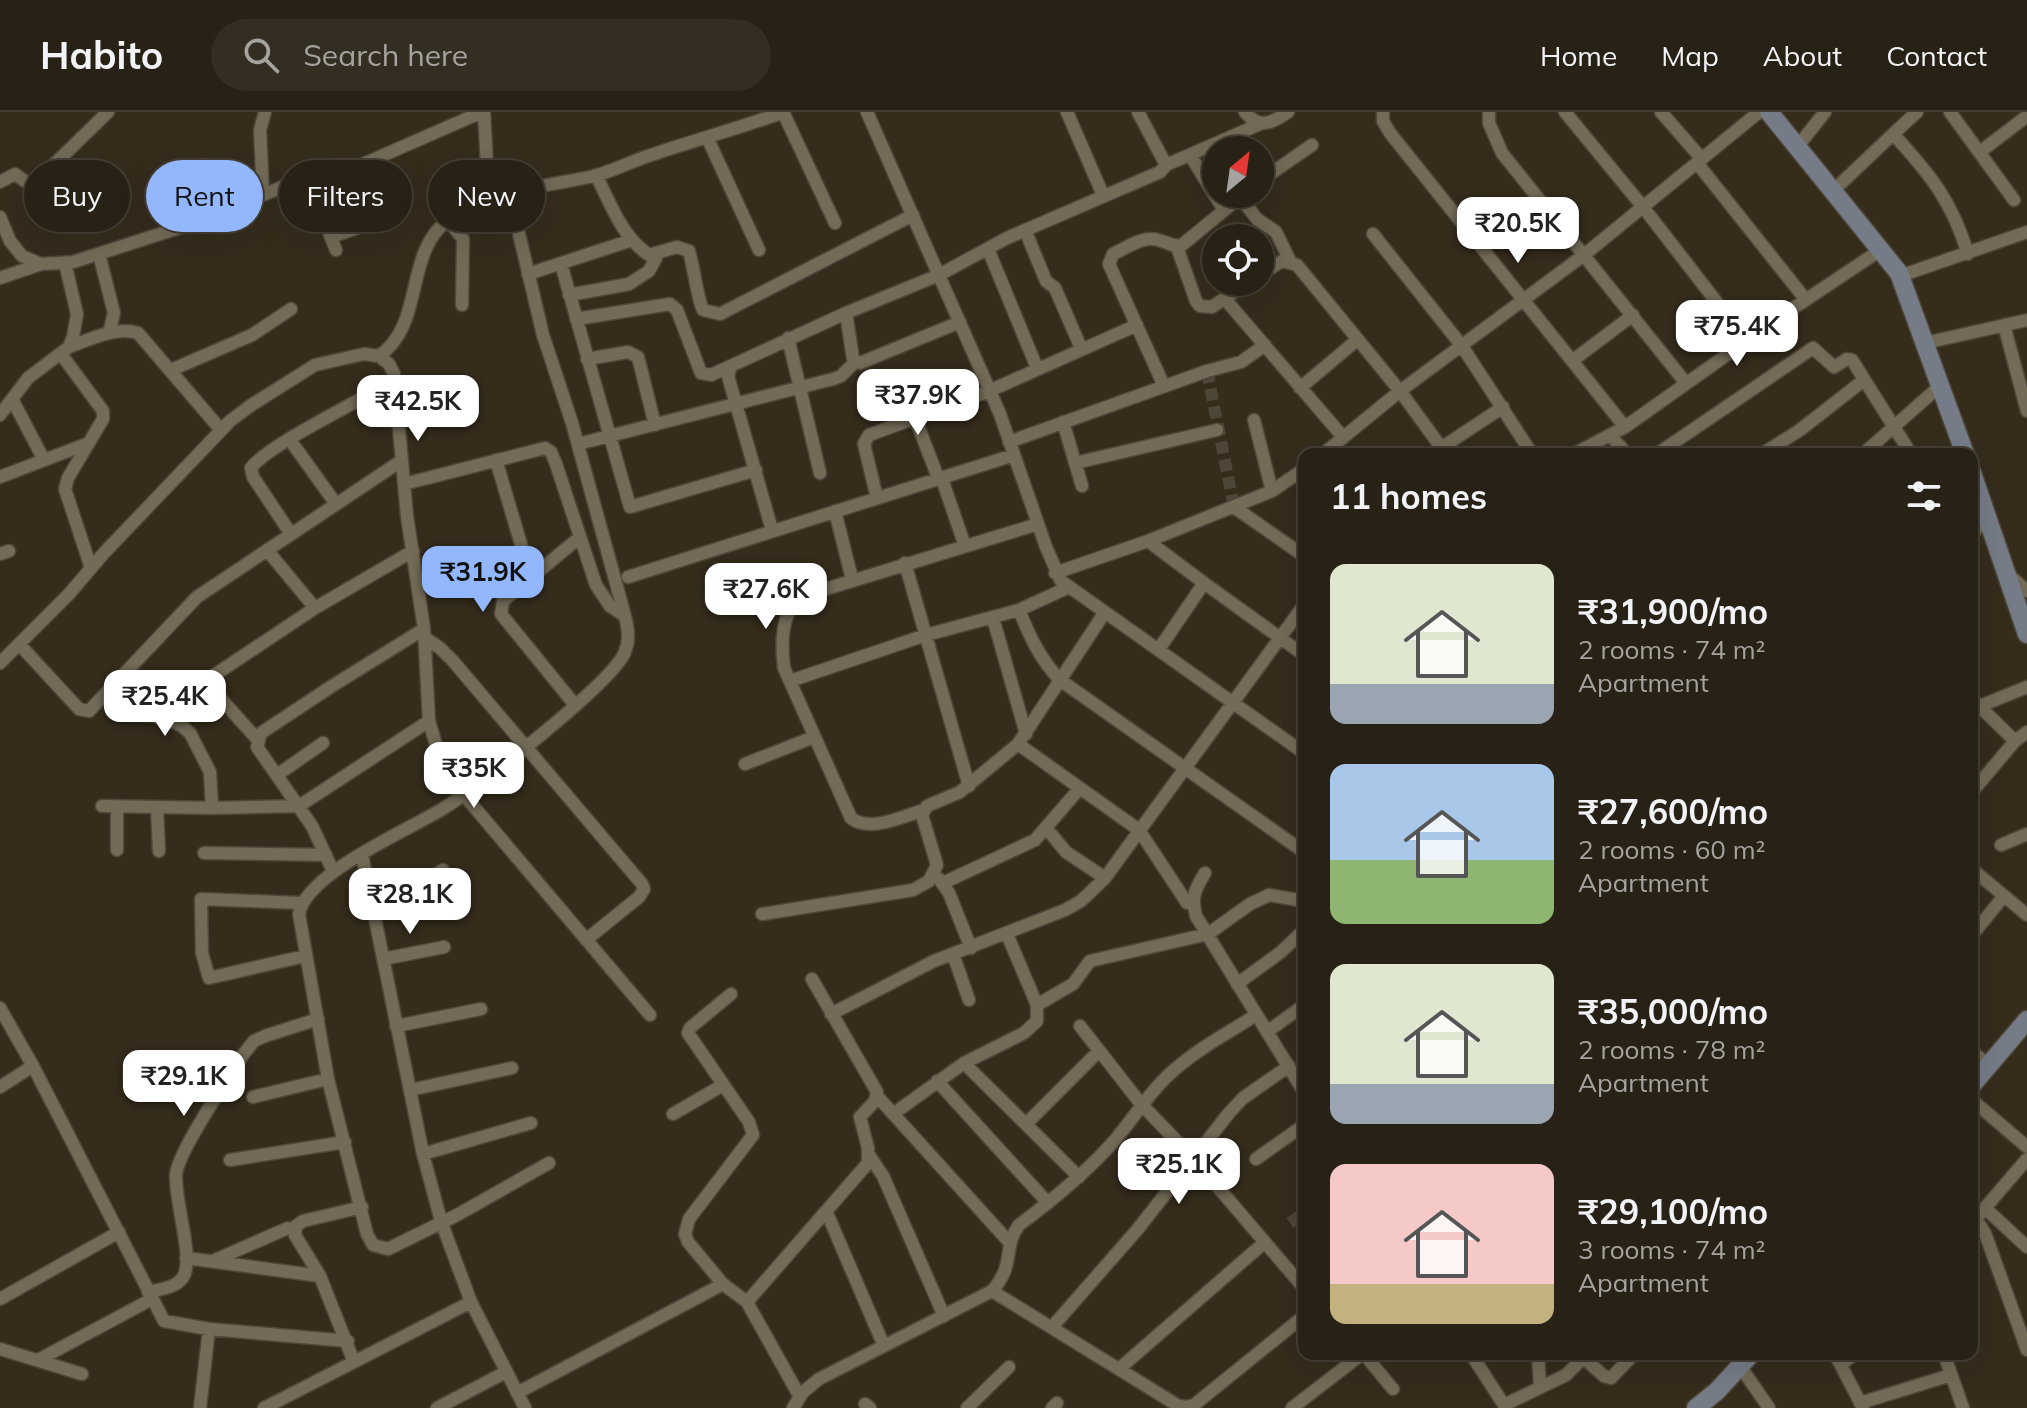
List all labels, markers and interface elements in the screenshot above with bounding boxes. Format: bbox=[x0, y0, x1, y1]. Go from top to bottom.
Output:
search box bbox=[211, 19, 771, 91]
text: Habito bbox=[40, 31, 163, 79]
icon: search bbox=[239, 33, 283, 77]
text: Search here bbox=[303, 36, 468, 74]
text: Home bbox=[1540, 38, 1617, 73]
text: Map bbox=[1661, 38, 1719, 73]
text: About bbox=[1763, 38, 1842, 73]
text: Contact bbox=[1886, 38, 1987, 73]
north arrow bbox=[1202, 136, 1274, 208]
map controls bbox=[1202, 136, 1274, 296]
chip: Buy bbox=[24, 160, 130, 232]
chip: Rent bbox=[146, 160, 263, 232]
chip: Filters bbox=[279, 160, 412, 232]
chip: New bbox=[428, 160, 545, 232]
pin: ₹20.5K bbox=[1453, 197, 1583, 265]
text: ₹20.5K bbox=[1475, 206, 1561, 239]
button: locate bbox=[1202, 224, 1274, 296]
pin: ₹75.4K bbox=[1672, 300, 1802, 368]
text: ₹75.4K bbox=[1694, 309, 1780, 342]
pin: ₹37.9K bbox=[853, 369, 983, 437]
pin: ₹42.5K bbox=[353, 375, 483, 443]
text: ₹37.9K bbox=[875, 378, 961, 411]
text: ₹42.5K bbox=[375, 384, 461, 417]
icon: filters bbox=[1902, 474, 1946, 518]
text: 11 homes bbox=[1330, 475, 1487, 518]
pin: ₹31.9K bbox=[418, 546, 548, 614]
text: ₹31.9K bbox=[440, 555, 526, 588]
pin: ₹27.6K bbox=[701, 563, 831, 631]
text: ₹27.6K bbox=[723, 572, 809, 605]
text: ₹31,900/mo bbox=[1578, 590, 1768, 633]
icon: home bbox=[1394, 596, 1490, 692]
text: 2 rooms · 74 m² bbox=[1578, 633, 1765, 666]
text: Apartment bbox=[1578, 666, 1709, 699]
pin: ₹25.4K bbox=[100, 670, 230, 738]
text: ₹25.4K bbox=[122, 679, 208, 712]
pin: ₹35K bbox=[427, 742, 521, 810]
text: ₹35K bbox=[442, 751, 506, 784]
text: ₹27,600/mo bbox=[1578, 790, 1768, 833]
icon: home bbox=[1394, 796, 1490, 892]
text: 2 rooms · 60 m² bbox=[1578, 833, 1765, 866]
text: Apartment bbox=[1578, 866, 1709, 899]
pin: ₹28.1K bbox=[345, 868, 475, 936]
text: ₹28.1K bbox=[367, 877, 453, 910]
text: ₹35,000/mo bbox=[1578, 990, 1768, 1033]
icon: home bbox=[1394, 996, 1490, 1092]
text: 2 rooms · 78 m² bbox=[1578, 1033, 1765, 1066]
pin: ₹29.1K bbox=[119, 1050, 249, 1118]
text: ₹29.1K bbox=[141, 1059, 227, 1092]
text: Apartment bbox=[1578, 1066, 1709, 1099]
pin: ₹25.1K bbox=[1114, 1138, 1244, 1206]
text: ₹25.1K bbox=[1136, 1147, 1222, 1180]
text: ₹29,100/mo bbox=[1578, 1190, 1768, 1233]
icon: home bbox=[1394, 1196, 1490, 1292]
text: 3 rooms · 74 m² bbox=[1578, 1233, 1765, 1266]
text: Apartment bbox=[1578, 1266, 1709, 1299]

